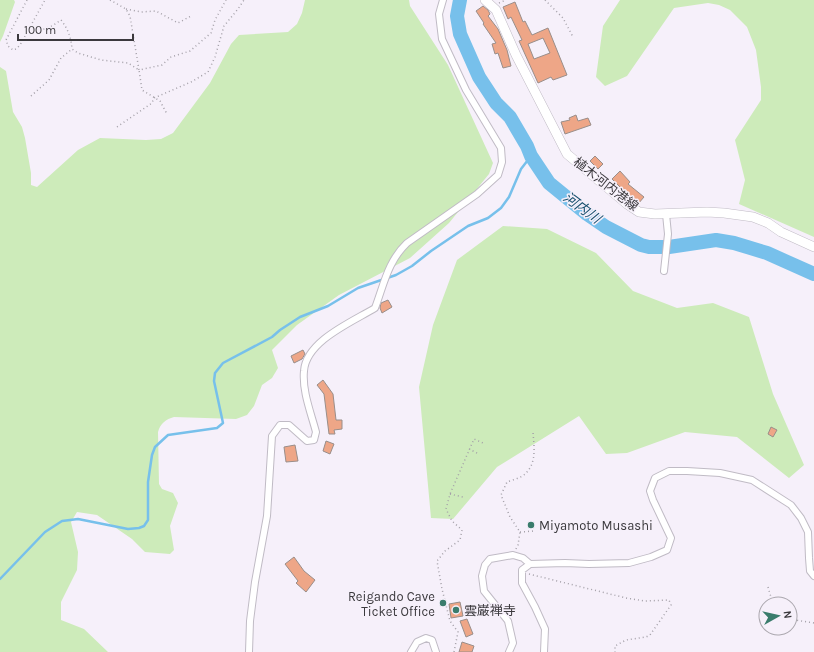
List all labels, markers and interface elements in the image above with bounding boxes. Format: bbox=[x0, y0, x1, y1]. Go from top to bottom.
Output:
scale bar bbox=[18, 16, 133, 42]
text: 100 m bbox=[24, 23, 56, 37]
street label: 植木河内港線 bbox=[571, 154, 641, 214]
water label: 河内川 bbox=[560, 189, 606, 228]
place label: Miyamoto Musashi bbox=[539, 518, 653, 533]
marker: Miyamoto Musashi bbox=[526, 520, 536, 530]
place label: Reigando Cave Ticket Office bbox=[348, 589, 435, 619]
north arrow bbox=[758, 596, 798, 636]
marker: Reigando Cave Ticket Office bbox=[438, 598, 448, 608]
place label: 雲巌禅寺 bbox=[464, 603, 516, 618]
marker: 雲巌禅寺 bbox=[451, 605, 461, 615]
text: N bbox=[780, 610, 794, 619]

